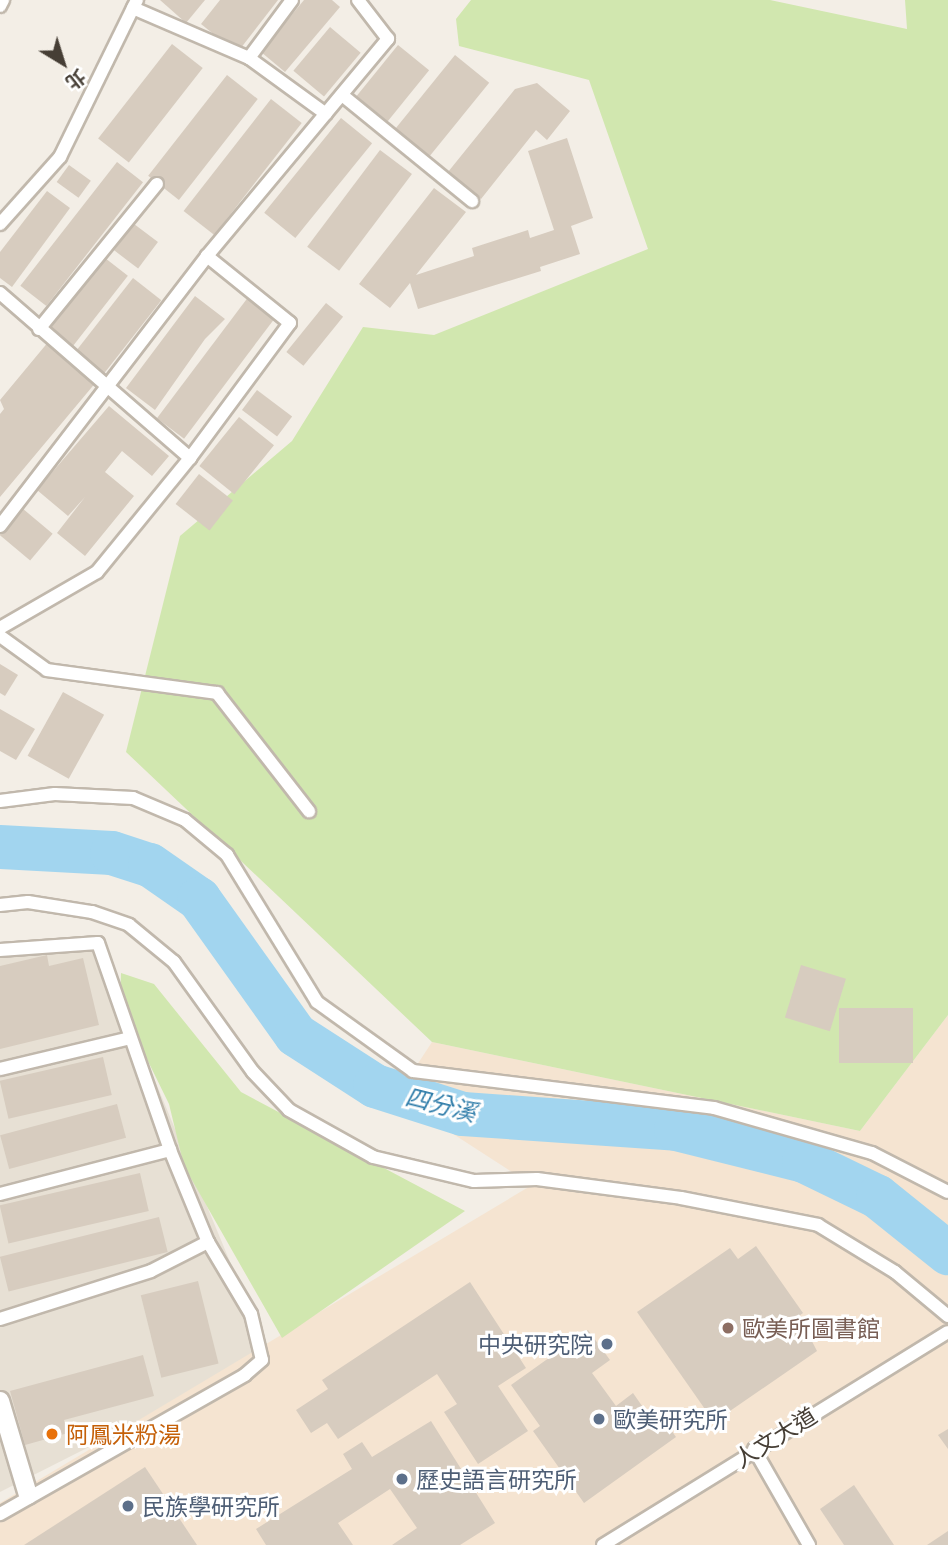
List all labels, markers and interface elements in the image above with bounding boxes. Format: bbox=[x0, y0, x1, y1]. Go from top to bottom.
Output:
north arrow bbox=[28, 28, 98, 98]
text: 北 bbox=[60, 63, 91, 96]
water label: 四分溪 bbox=[403, 1081, 479, 1127]
place label: 歐美所圖書館 bbox=[742, 1314, 880, 1342]
marker: 歐美所圖書館 bbox=[720, 1320, 736, 1336]
place label: 中央研究院 bbox=[478, 1330, 593, 1358]
marker: 中央研究院 bbox=[599, 1336, 615, 1352]
street label: 人文大道 bbox=[729, 1401, 821, 1473]
place label: 歐美研究所 bbox=[613, 1405, 728, 1433]
marker: 歐美研究所 bbox=[591, 1411, 607, 1427]
place label: 阿鳳米粉湯 bbox=[66, 1420, 181, 1448]
marker: 阿鳳米粉湯 bbox=[44, 1426, 60, 1442]
place label: 歷史語言研究所 bbox=[416, 1465, 577, 1493]
marker: 歷史語言研究所 bbox=[394, 1471, 410, 1487]
place label: 民族學研究所 bbox=[142, 1492, 280, 1520]
marker: 民族學研究所 bbox=[120, 1498, 136, 1514]

